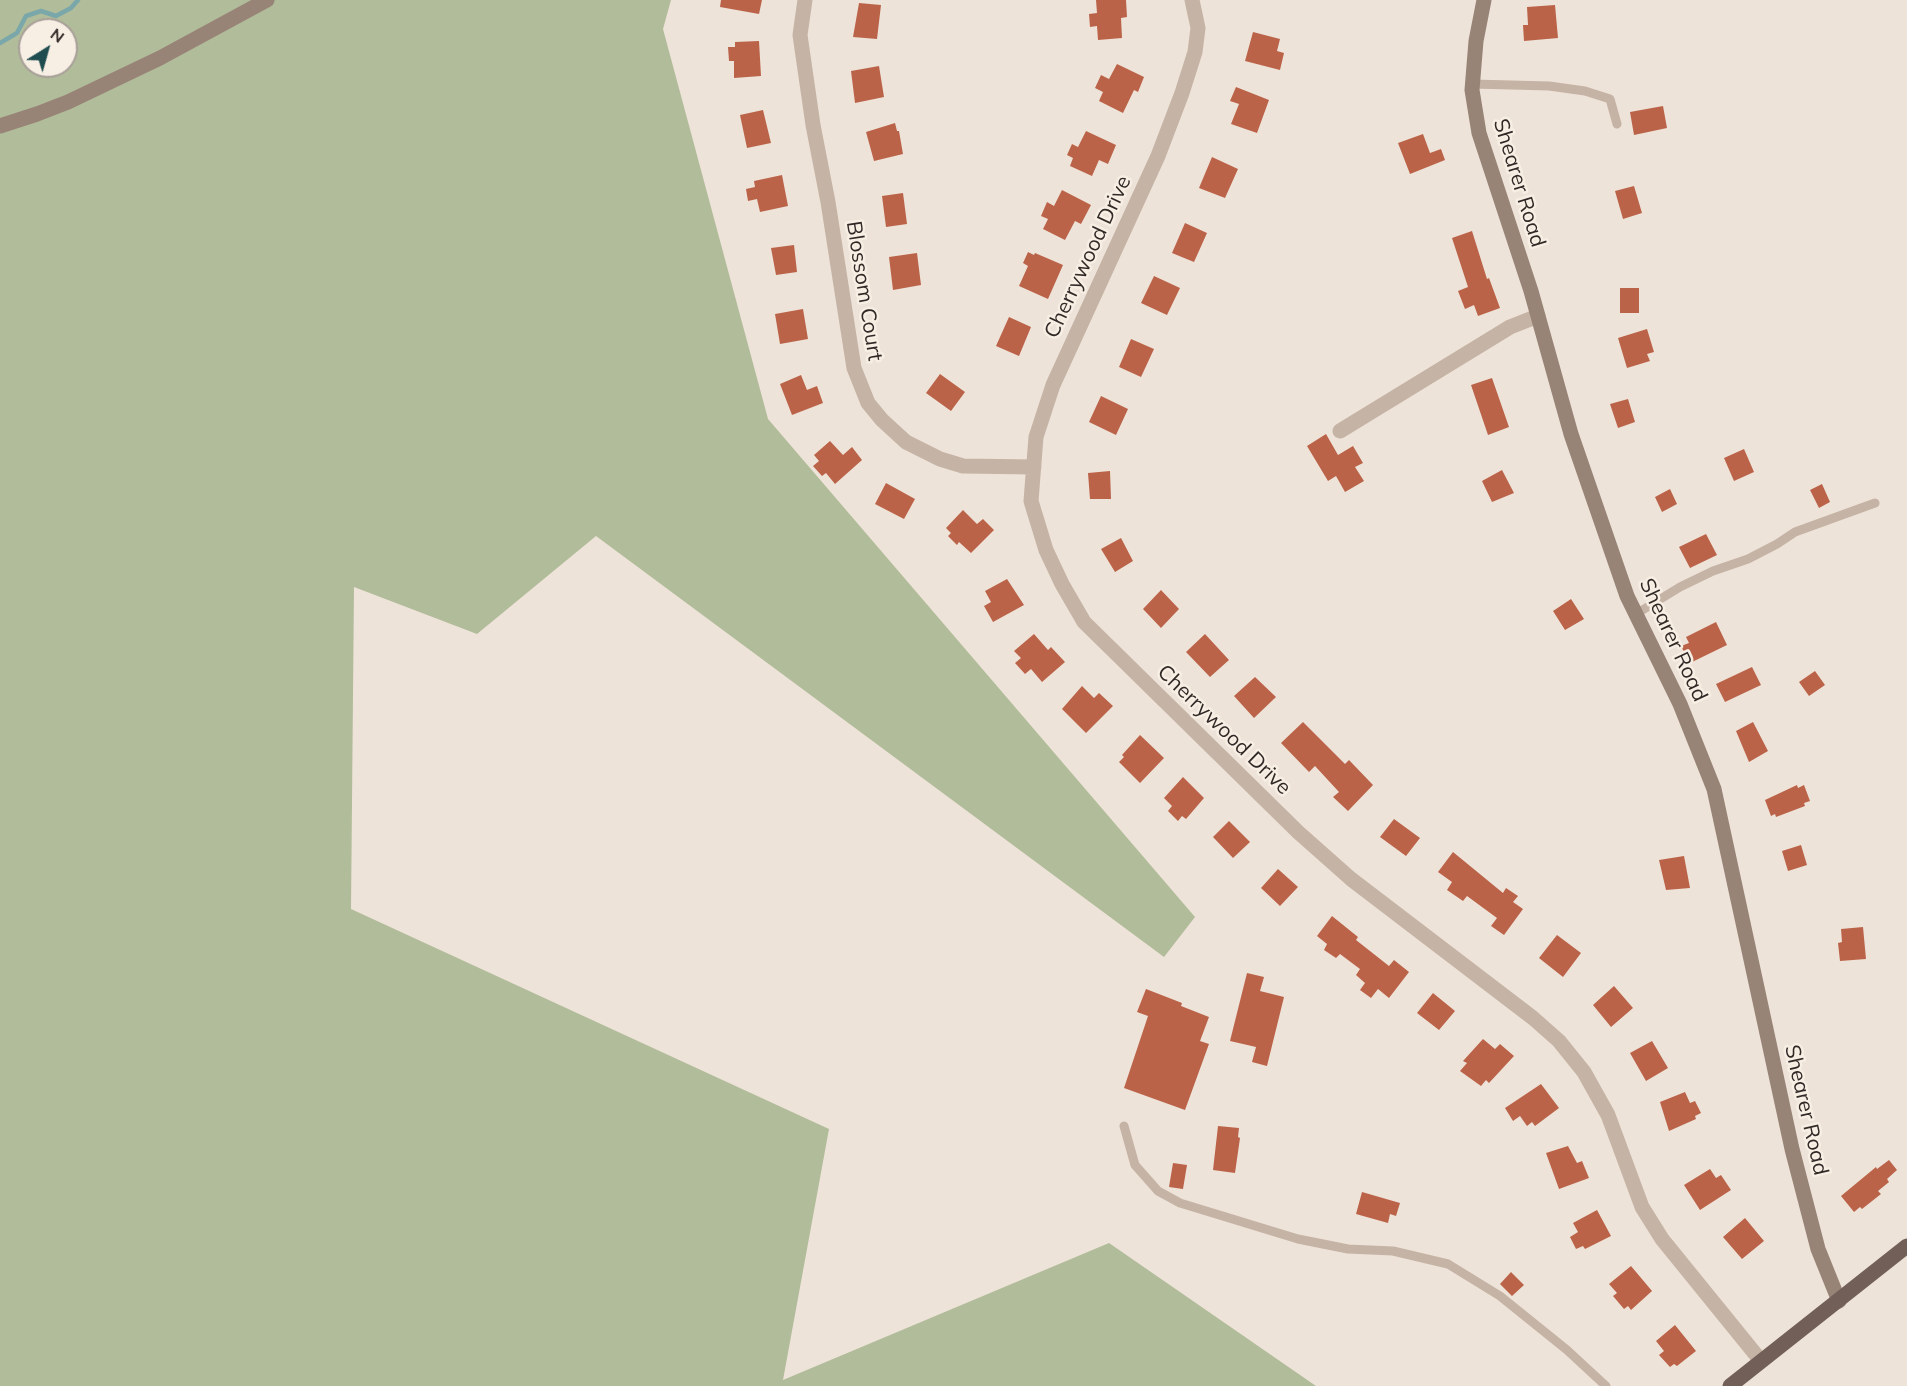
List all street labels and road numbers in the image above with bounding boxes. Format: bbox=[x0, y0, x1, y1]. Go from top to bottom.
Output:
street label: Shearer Road bbox=[1488, 116, 1550, 250]
street label: Cherrywood Drive bbox=[1039, 172, 1137, 342]
street label: Blossom Court bbox=[841, 219, 887, 363]
street label: Shearer Road bbox=[1633, 574, 1713, 706]
street label: Cherrywood Drive bbox=[1152, 660, 1296, 800]
street label: Shearer Road bbox=[1779, 1042, 1833, 1178]

